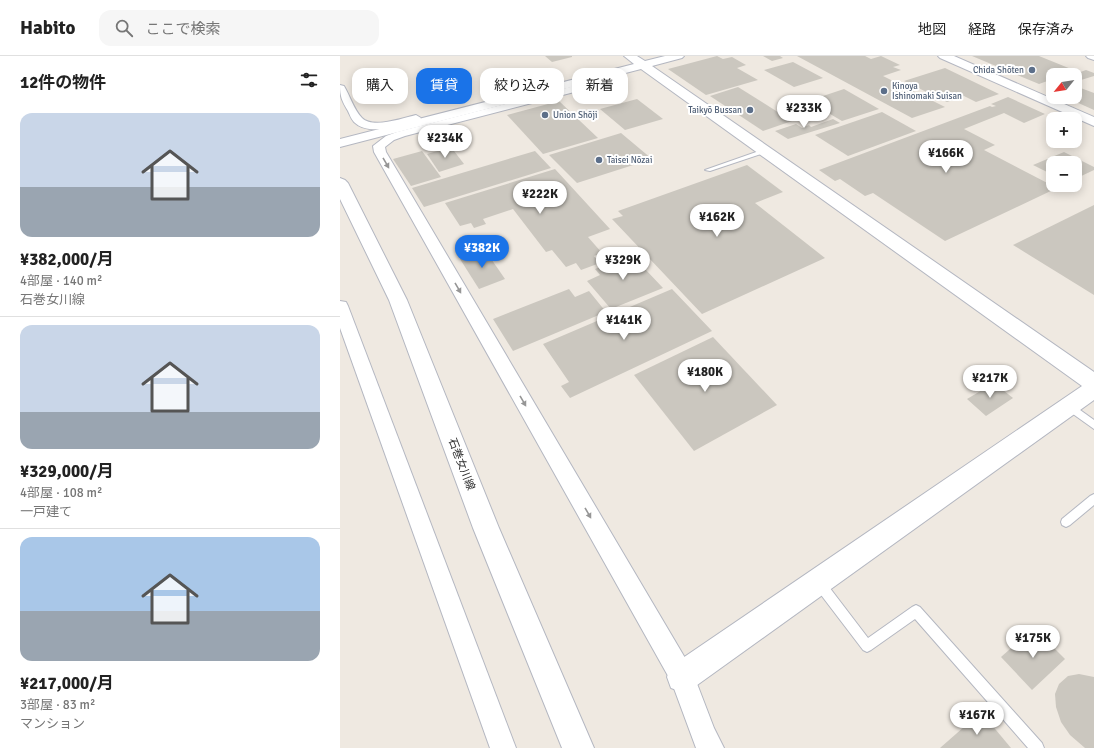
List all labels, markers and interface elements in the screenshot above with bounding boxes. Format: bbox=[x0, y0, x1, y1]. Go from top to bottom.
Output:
search box bbox=[99, 10, 379, 46]
text: Habito bbox=[20, 16, 75, 40]
icon: search bbox=[113, 17, 135, 39]
text: ここで検索 bbox=[145, 20, 220, 38]
text: 地図 bbox=[918, 21, 946, 38]
text: 経路 bbox=[968, 21, 996, 38]
text: 保存済み bbox=[1018, 21, 1074, 38]
place label: Chida Shōten bbox=[973, 65, 1024, 76]
marker: Chida Shōten bbox=[1027, 65, 1037, 75]
chip: 購入 bbox=[352, 68, 408, 104]
chip: 賃貸 bbox=[416, 68, 472, 104]
chip: 絞り込み bbox=[480, 68, 564, 104]
chip: 新着 bbox=[572, 68, 628, 104]
north arrow bbox=[1046, 68, 1082, 104]
map controls bbox=[1046, 68, 1082, 192]
icon: filters bbox=[298, 69, 320, 91]
text: 12件の物件 bbox=[20, 72, 106, 93]
place label: Kinoya Ishinomaki Suisan bbox=[892, 81, 962, 102]
marker: Kinoya Ishinomaki Suisan bbox=[879, 86, 889, 96]
pin: ¥233K bbox=[776, 95, 832, 129]
text: ¥233K bbox=[786, 100, 822, 116]
place label: Taikyō Bussan bbox=[688, 105, 742, 116]
marker: Taikyō Bussan bbox=[745, 105, 755, 115]
marker: Union Shōji bbox=[540, 110, 550, 120]
place label: Union Shōji bbox=[553, 110, 597, 121]
button: + bbox=[1046, 112, 1082, 148]
pin: ¥234K bbox=[417, 125, 473, 159]
text: ¥234K bbox=[427, 130, 463, 146]
icon: home bbox=[134, 139, 206, 211]
pin: ¥166K bbox=[918, 140, 974, 174]
text: ¥166K bbox=[928, 145, 964, 161]
marker: Taisei Nōzai bbox=[594, 155, 604, 165]
place label: Taisei Nōzai bbox=[607, 155, 652, 166]
button: − bbox=[1046, 156, 1082, 192]
one-way arrow bbox=[383, 157, 390, 169]
pin: ¥222K bbox=[512, 181, 568, 215]
text: ¥222K bbox=[522, 186, 558, 202]
pin: ¥162K bbox=[689, 204, 745, 238]
text: ¥162K bbox=[699, 209, 735, 225]
pin: ¥382K bbox=[454, 235, 510, 269]
text: ¥382K bbox=[464, 240, 500, 256]
pin: ¥329K bbox=[595, 247, 651, 281]
text: ¥382,000/月 bbox=[20, 249, 114, 270]
text: ¥329K bbox=[605, 252, 641, 268]
text: 4部屋 · 140 m² bbox=[20, 273, 102, 289]
one-way arrow bbox=[455, 282, 462, 294]
text: 石巻女川線 bbox=[20, 292, 85, 308]
pin: ¥141K bbox=[596, 307, 652, 341]
text: ¥141K bbox=[606, 312, 642, 328]
icon: home bbox=[134, 351, 206, 423]
pin: ¥180K bbox=[677, 359, 733, 393]
text: ¥180K bbox=[687, 364, 723, 380]
pin: ¥217K bbox=[962, 365, 1018, 399]
text: ¥217K bbox=[972, 370, 1008, 386]
one-way arrow bbox=[520, 395, 527, 407]
street label: 石巻女川線 bbox=[446, 436, 477, 492]
text: ¥329,000/月 bbox=[20, 461, 114, 482]
text: 4部屋 · 108 m² bbox=[20, 485, 102, 501]
text: 一戸建て bbox=[20, 504, 72, 520]
one-way arrow bbox=[585, 507, 592, 519]
icon: home bbox=[134, 563, 206, 635]
pin: ¥175K bbox=[1005, 625, 1061, 659]
text: ¥175K bbox=[1015, 630, 1051, 646]
text: ¥217,000/月 bbox=[20, 673, 114, 694]
text: 3部屋 · 83 m² bbox=[20, 697, 95, 713]
pin: ¥167K bbox=[949, 702, 1005, 736]
text: ¥167K bbox=[959, 707, 995, 723]
text: マンション bbox=[20, 716, 85, 732]

